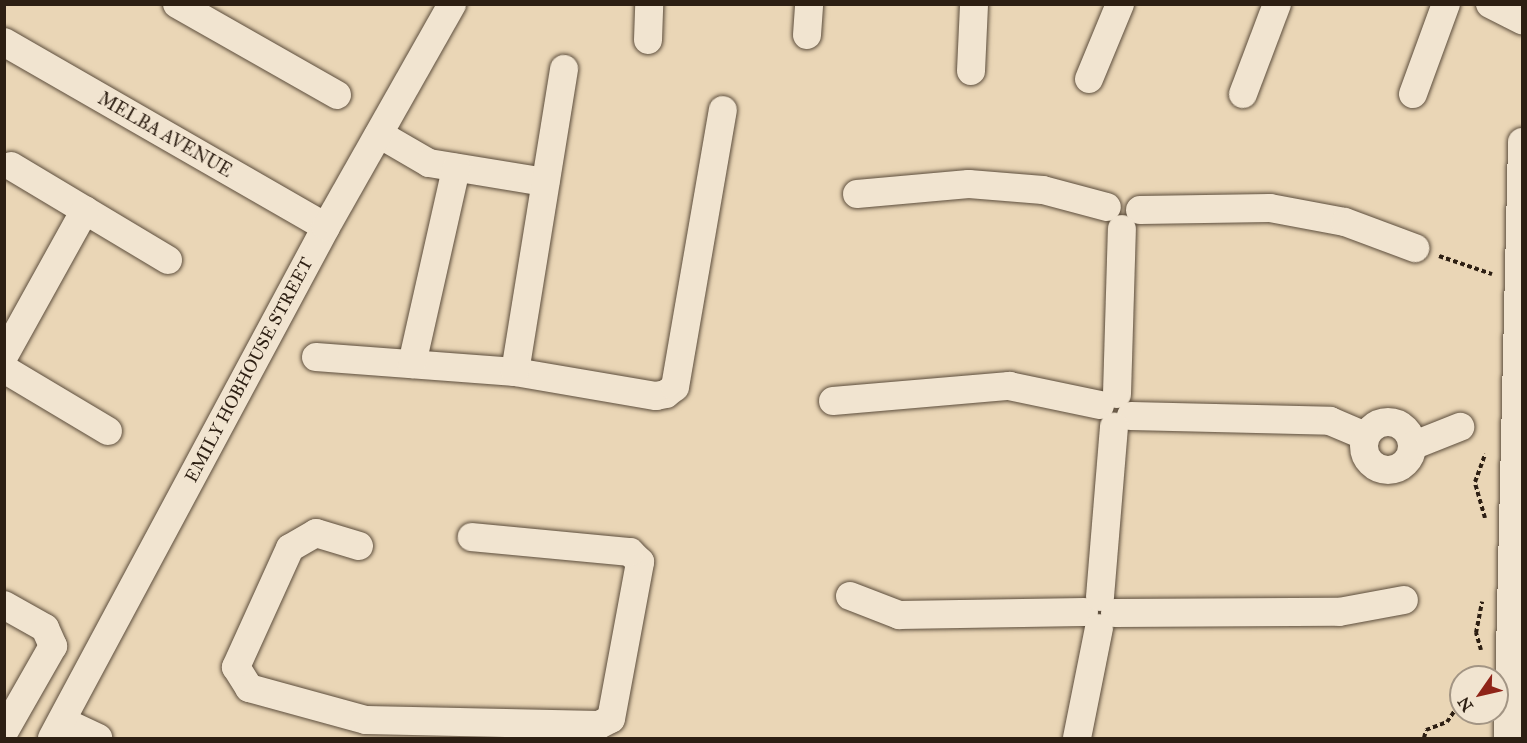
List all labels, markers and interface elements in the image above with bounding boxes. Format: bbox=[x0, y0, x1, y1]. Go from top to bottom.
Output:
street label: MELBA AVENUE bbox=[94, 88, 236, 182]
street label: EMILY HOBHOUSE STREET bbox=[180, 254, 318, 486]
north arrow bbox=[1449, 665, 1509, 725]
text: N bbox=[1454, 693, 1477, 715]

